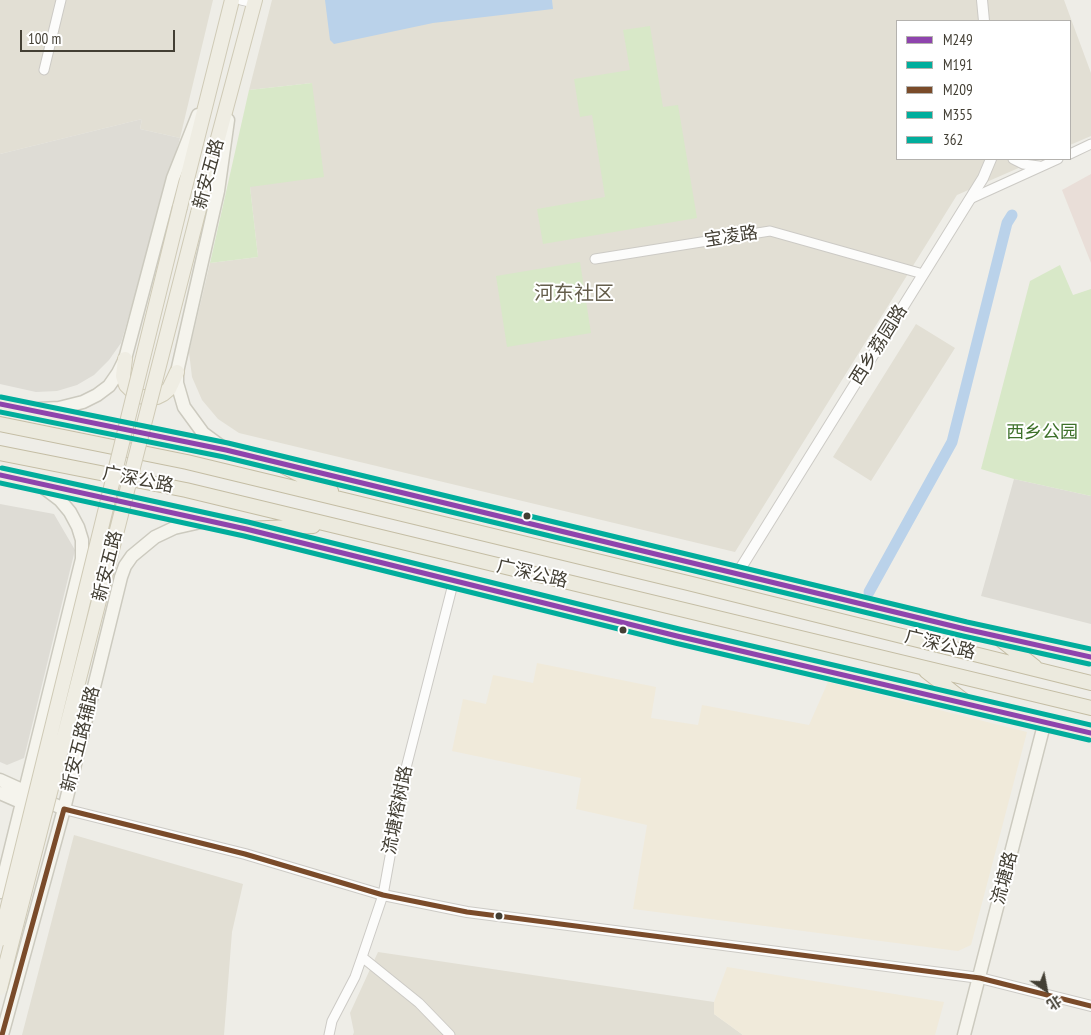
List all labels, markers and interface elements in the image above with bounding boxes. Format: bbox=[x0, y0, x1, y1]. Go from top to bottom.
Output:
scale bar bbox=[22, 20, 178, 52]
legend bbox=[896, 20, 1071, 160]
text: 100 m bbox=[28, 29, 61, 48]
text: M249 bbox=[943, 30, 973, 49]
text: M191 bbox=[943, 55, 973, 74]
text: M209 bbox=[943, 80, 973, 99]
text: M355 bbox=[943, 105, 973, 124]
text: 362 bbox=[943, 130, 963, 149]
street label: 新安五路 bbox=[189, 136, 229, 212]
street label: 宝凌路 bbox=[703, 222, 759, 252]
district label: 河东社区 bbox=[534, 282, 614, 306]
street label: 西乡荔园路 bbox=[846, 301, 912, 389]
park label: 西乡公园 bbox=[1006, 422, 1078, 444]
street label: 广深公路 bbox=[101, 463, 175, 497]
unlabelled marker bbox=[522, 511, 532, 521]
street label: 新安五路 bbox=[89, 528, 127, 604]
street label: 广深公路 bbox=[494, 555, 570, 593]
unlabelled marker bbox=[618, 625, 628, 635]
street label: 广深公路 bbox=[902, 626, 978, 664]
street label: 新安五路辅路 bbox=[57, 684, 105, 794]
street label: 流塘榕树路 bbox=[379, 764, 417, 856]
street label: 流塘路 bbox=[988, 849, 1022, 907]
unlabelled marker bbox=[494, 911, 504, 921]
north arrow bbox=[1021, 965, 1071, 1015]
text: 北 bbox=[1043, 991, 1065, 1014]

